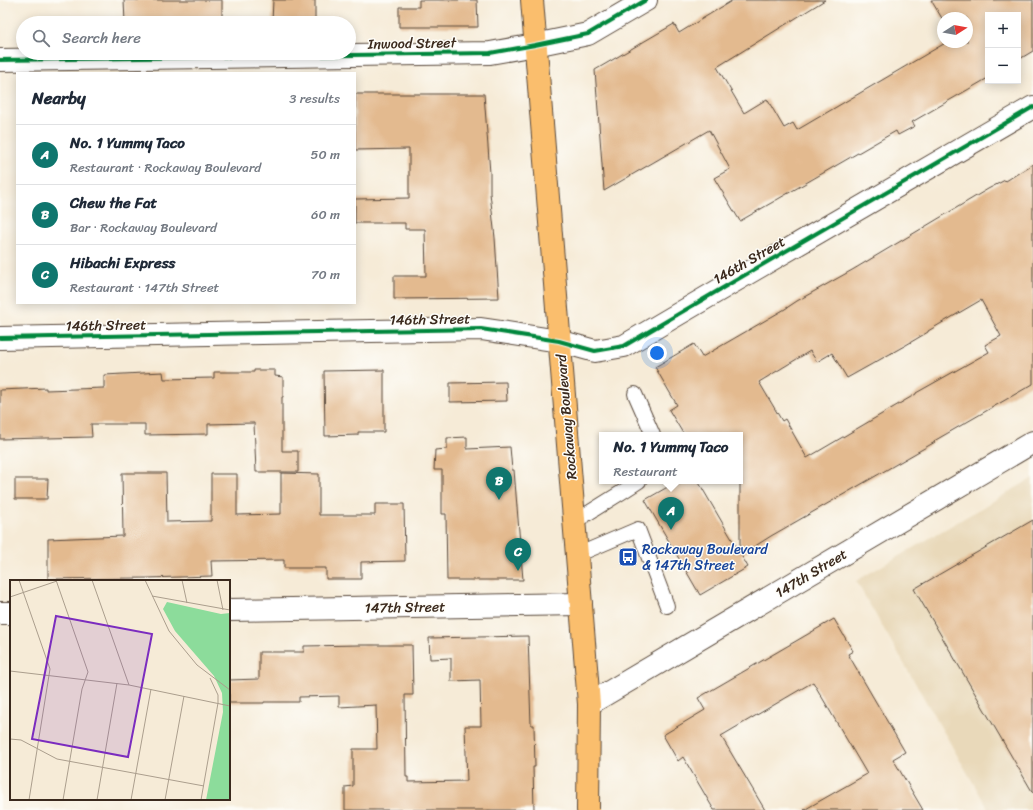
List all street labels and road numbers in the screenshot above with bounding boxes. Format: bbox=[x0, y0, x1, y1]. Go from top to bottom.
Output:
street label: Inwood Street bbox=[367, 30, 458, 57]
street label: 146th Street bbox=[708, 229, 790, 291]
street label: 146th Street bbox=[390, 306, 470, 333]
street label: 146th Street bbox=[66, 312, 146, 339]
street label: Rockaway Boulevard bbox=[548, 352, 584, 481]
street label: 147th Street bbox=[770, 542, 852, 605]
street label: 147th Street bbox=[365, 594, 445, 621]

